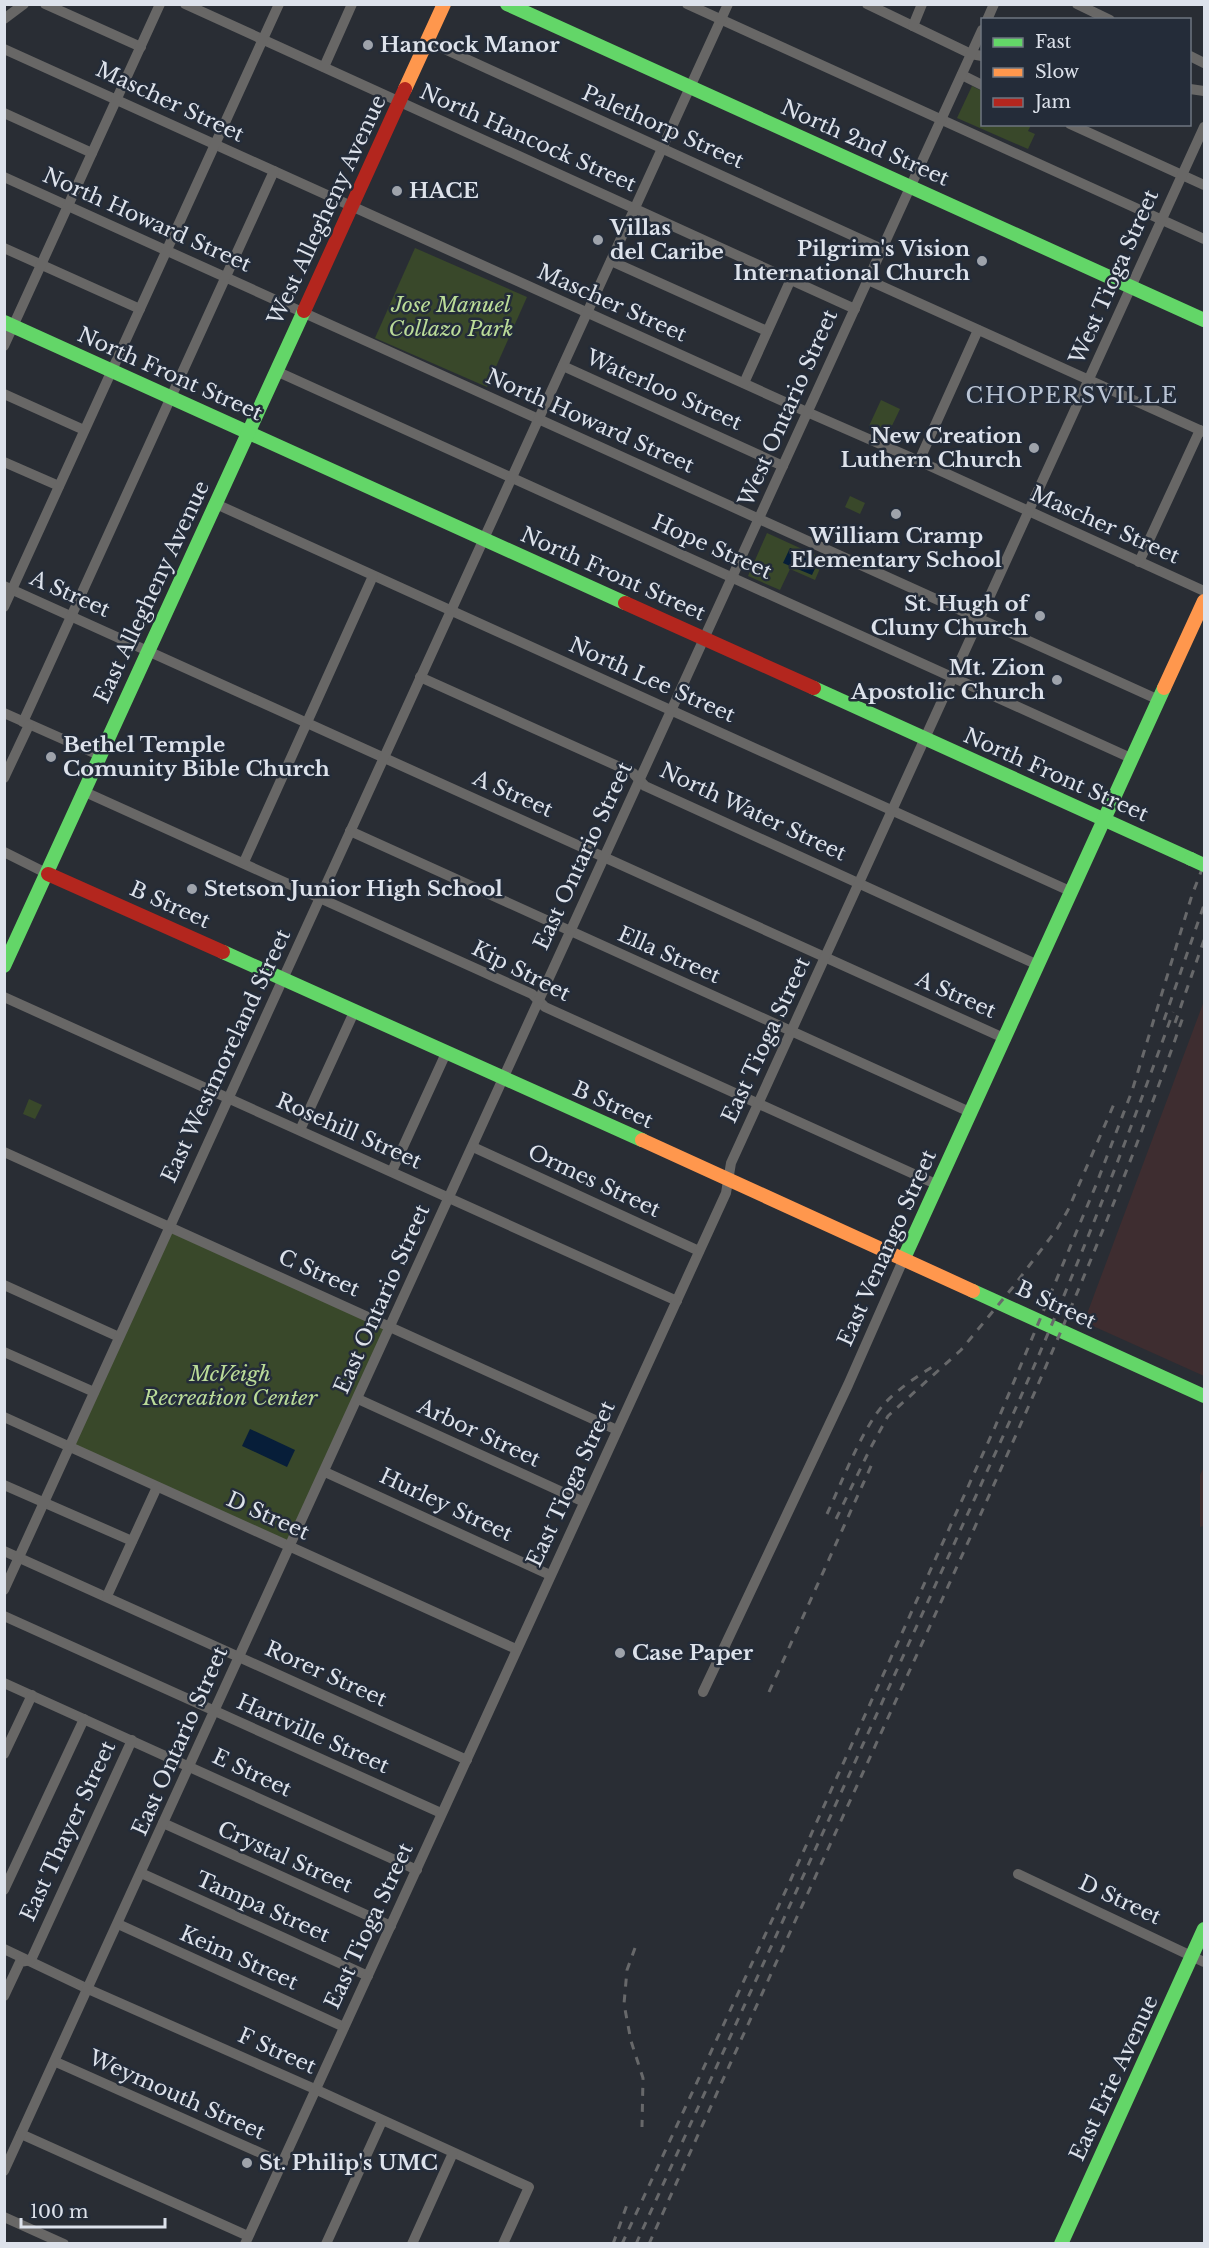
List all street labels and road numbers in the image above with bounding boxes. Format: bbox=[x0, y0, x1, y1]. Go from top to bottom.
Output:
street label: Mascher Street bbox=[92, 56, 248, 148]
street label: North Hancock Street bbox=[416, 79, 640, 198]
street label: Palethorp Street bbox=[578, 80, 748, 174]
street label: West Allegheny Avenue bbox=[262, 91, 392, 330]
street label: North 2nd Street bbox=[777, 94, 953, 192]
street label: North Howard Street bbox=[39, 162, 255, 278]
street label: West Tioga Street bbox=[1063, 186, 1164, 369]
street label: Mascher Street bbox=[533, 258, 691, 348]
street label: West Ontario Street bbox=[732, 306, 843, 511]
street label: North Front Street bbox=[74, 322, 266, 426]
street label: Waterloo Street bbox=[581, 344, 746, 436]
street label: North Howard Street bbox=[482, 363, 698, 479]
street label: East Allegheny Avenue bbox=[89, 477, 215, 707]
street label: Mascher Street bbox=[1026, 480, 1184, 570]
street label: Hope Street bbox=[648, 509, 776, 585]
street label: North Front Street bbox=[517, 522, 709, 626]
street label: A Street bbox=[25, 565, 114, 623]
street label: North Lee Street bbox=[565, 632, 739, 728]
street label: North Front Street bbox=[960, 723, 1152, 827]
street label: North Water Street bbox=[656, 757, 850, 867]
street label: East Ontario Street bbox=[528, 758, 638, 954]
street label: A Street bbox=[468, 765, 557, 823]
street label: B Street bbox=[126, 876, 214, 934]
street label: Ella Street bbox=[614, 921, 724, 989]
street label: East Westmoreland Street bbox=[156, 925, 296, 1187]
street label: Kip Street bbox=[467, 935, 575, 1007]
street label: East Tioga Street bbox=[716, 953, 816, 1127]
street label: A Street bbox=[911, 966, 1000, 1024]
street label: B Street bbox=[569, 1076, 657, 1134]
street label: Rosehill Street bbox=[272, 1087, 426, 1175]
street label: Ormes Street bbox=[524, 1139, 664, 1223]
street label: East Venango Street bbox=[832, 1146, 942, 1350]
street label: East Ontario Street bbox=[329, 1200, 435, 1398]
street label: C Street bbox=[274, 1244, 364, 1302]
street label: B Street bbox=[1012, 1275, 1100, 1335]
street label: Arbor Street bbox=[413, 1393, 545, 1473]
street label: East Tioga Street bbox=[521, 1397, 621, 1571]
street label: Hurley Street bbox=[375, 1463, 517, 1547]
street label: D Street bbox=[223, 1486, 313, 1546]
street label: Rorer Street bbox=[261, 1636, 391, 1712]
street label: East Ontario Street bbox=[127, 1642, 233, 1840]
street label: Hartville Street bbox=[233, 1689, 393, 1779]
street label: East Thayer Street bbox=[15, 1737, 121, 1925]
street label: E Street bbox=[208, 1743, 296, 1803]
street label: Crystal Street bbox=[213, 1816, 357, 1898]
street label: East Tioga Street bbox=[319, 1839, 419, 2013]
street label: Tampa Street bbox=[192, 1866, 334, 1948]
street label: D Street bbox=[1075, 1870, 1165, 1930]
street label: Keim Street bbox=[176, 1920, 302, 1996]
street label: East Erie Avenue bbox=[1064, 1991, 1164, 2165]
street label: F Street bbox=[234, 2022, 320, 2080]
street label: Weymouth Street bbox=[84, 2044, 269, 2146]

